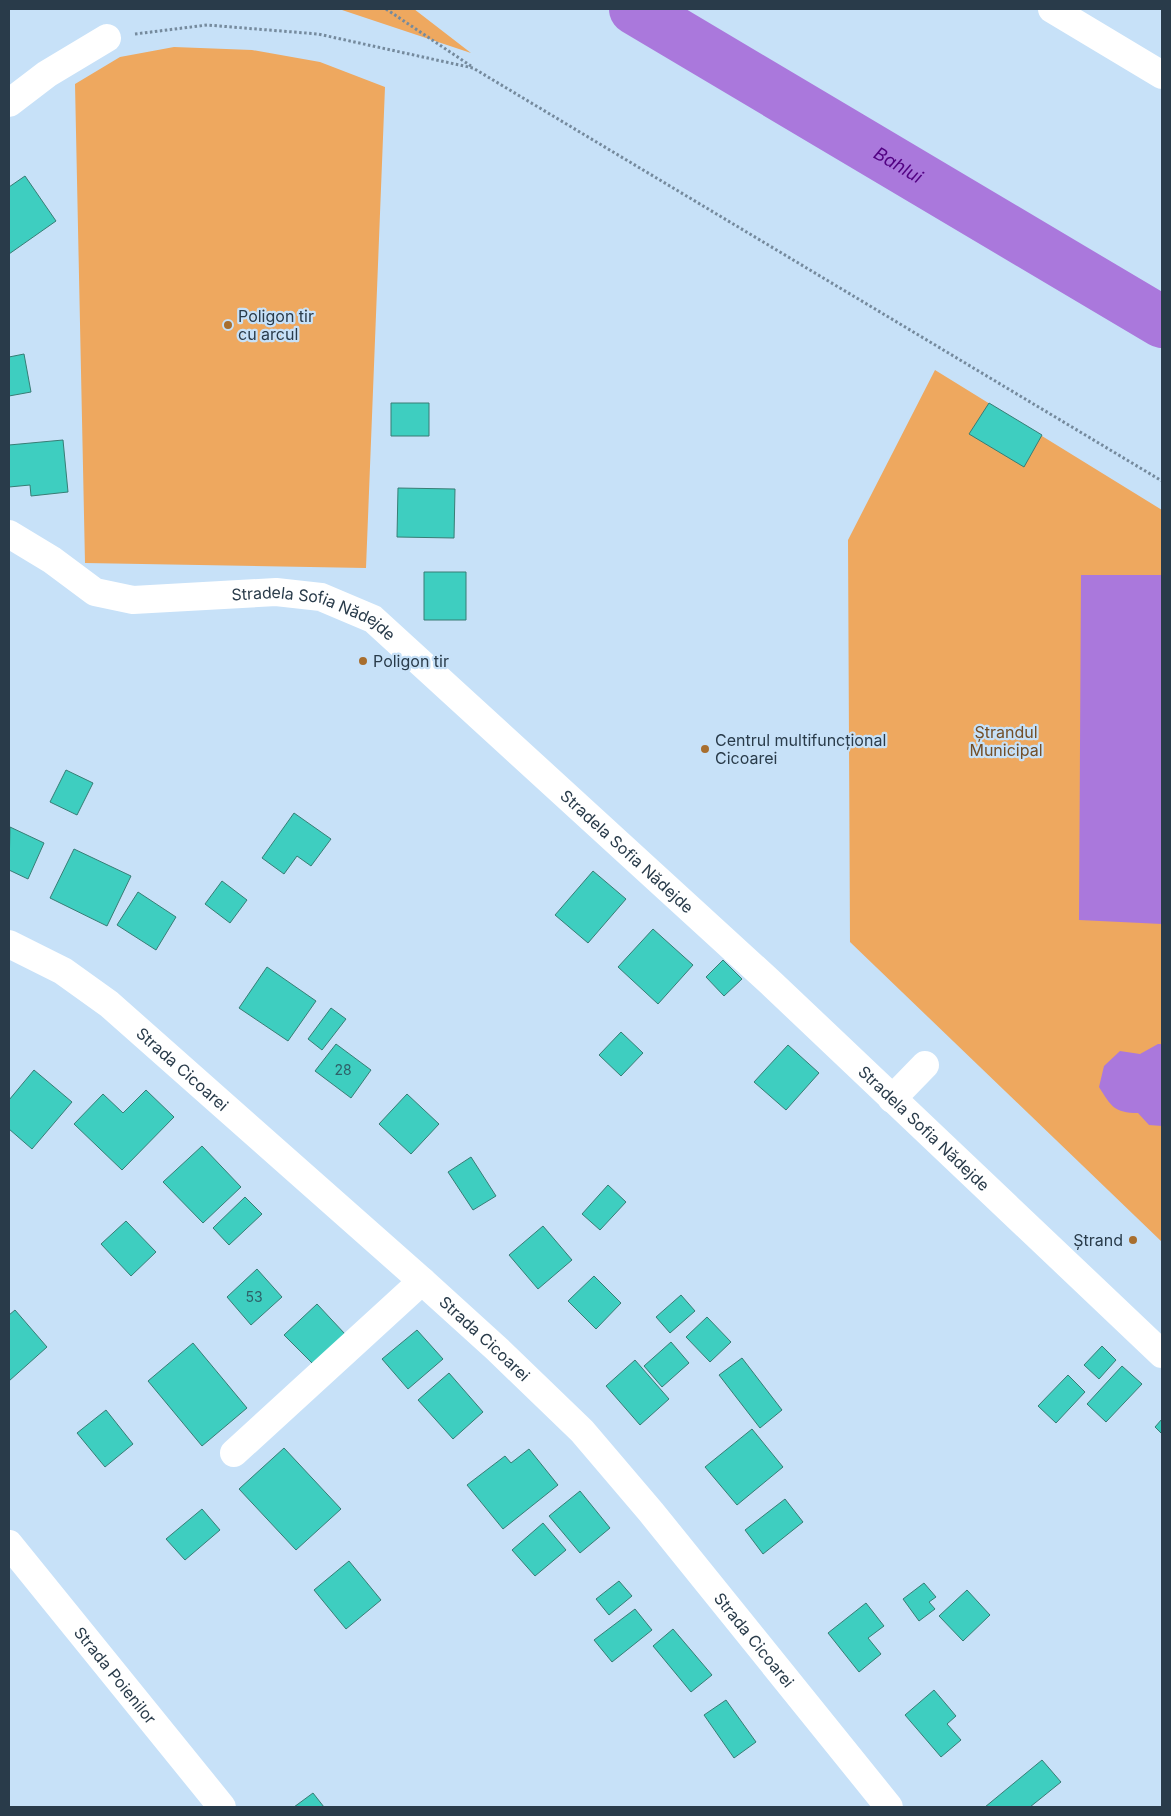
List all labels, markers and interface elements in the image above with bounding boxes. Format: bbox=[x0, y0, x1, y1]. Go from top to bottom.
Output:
water label: Bahlui bbox=[870, 142, 927, 188]
place label: Poligon tir cu arcul bbox=[238, 306, 314, 344]
marker: Poligon tir cu arcul bbox=[222, 319, 234, 331]
street label: Stradela Sofia Nădejde bbox=[231, 582, 400, 645]
place label: Poligon tir bbox=[373, 651, 449, 671]
marker: Poligon tir bbox=[357, 655, 369, 667]
park label: Ștrandul Municipal bbox=[969, 722, 1043, 760]
place label: Centrul multifuncțional Cicoarei bbox=[715, 730, 886, 768]
marker: Centrul multifuncțional Cicoarei bbox=[699, 743, 711, 755]
street label: Stradela Sofia Nădejde bbox=[556, 786, 698, 917]
street label: Strada Cicoarei bbox=[132, 1023, 233, 1115]
house number: 28 bbox=[334, 1061, 352, 1078]
street label: Stradela Sofia Nădejde bbox=[854, 1061, 994, 1195]
place label: Ștrand bbox=[1073, 1230, 1123, 1250]
marker: Ștrand bbox=[1127, 1234, 1139, 1246]
house number: 53 bbox=[245, 1288, 263, 1305]
street label: Strada Cicoarei bbox=[435, 1292, 534, 1385]
street label: Strada Cicoarei bbox=[710, 1588, 798, 1691]
street label: Strada Poienilor bbox=[70, 1623, 161, 1728]

